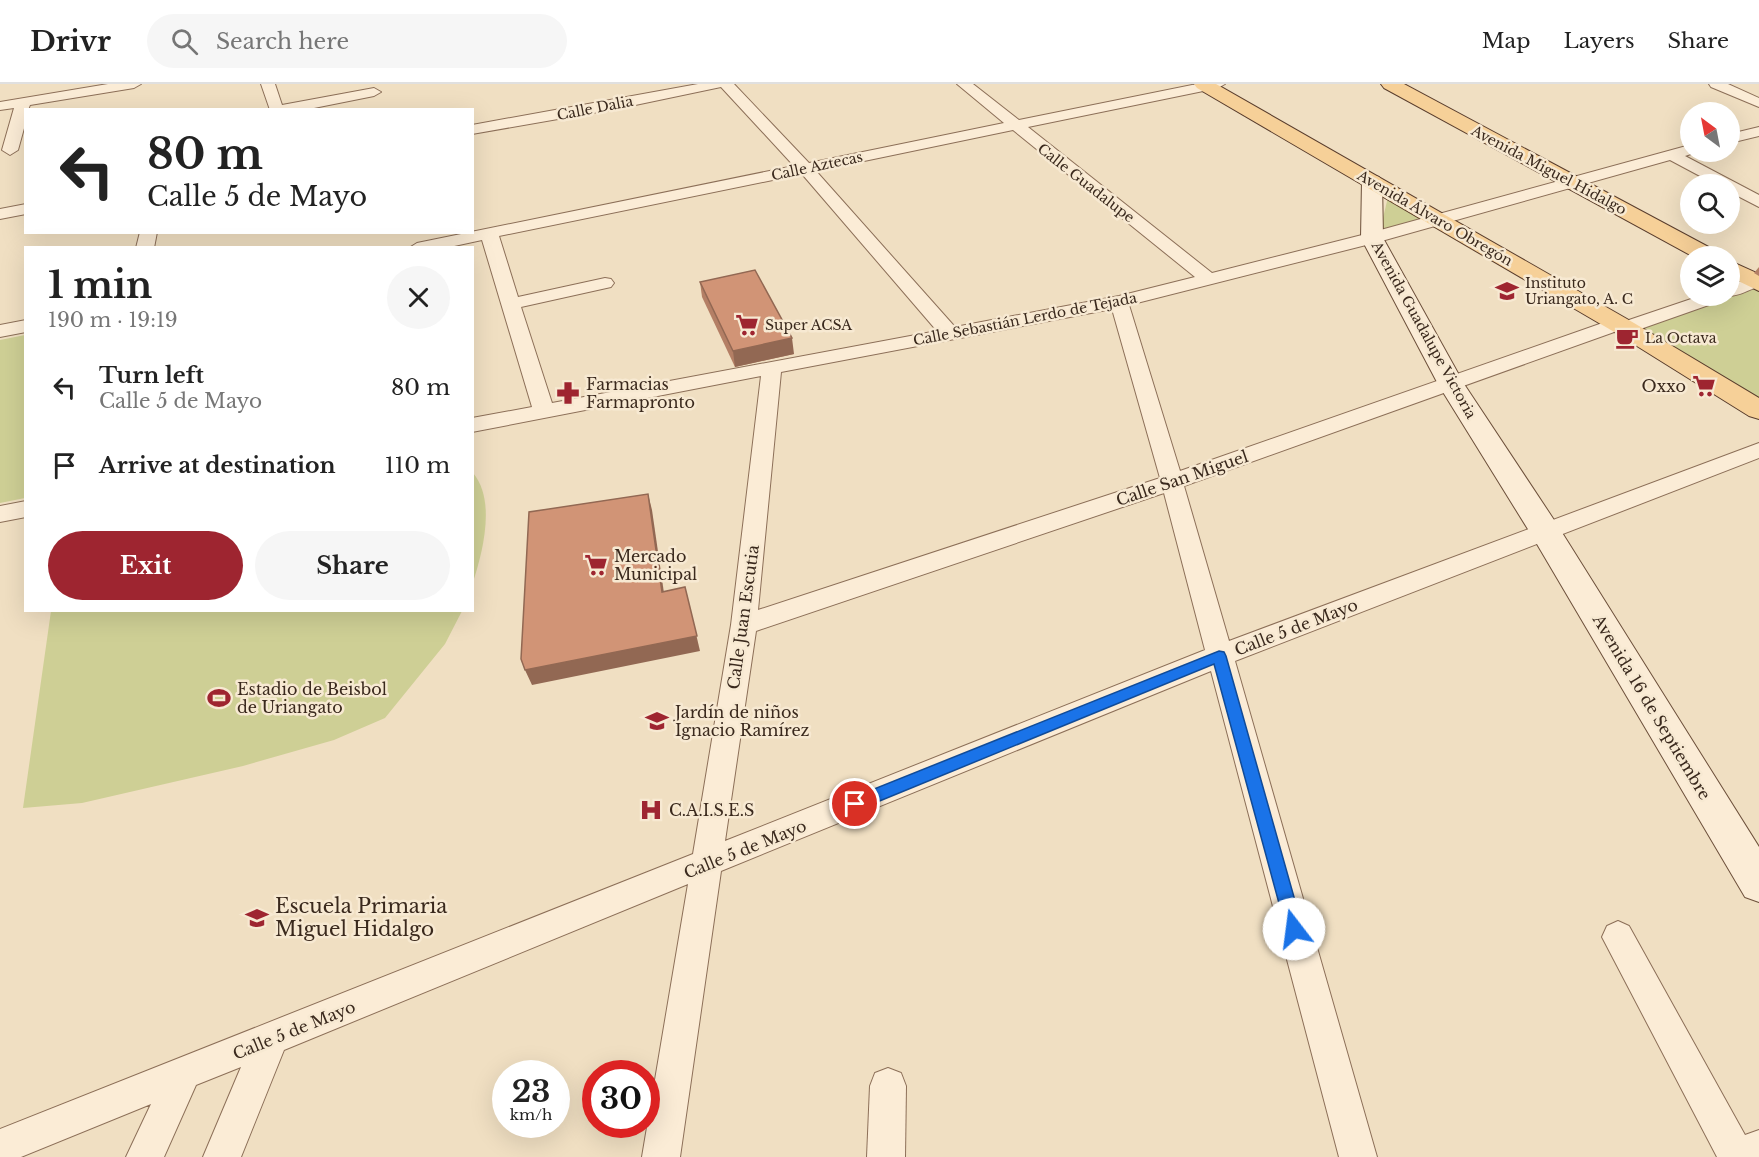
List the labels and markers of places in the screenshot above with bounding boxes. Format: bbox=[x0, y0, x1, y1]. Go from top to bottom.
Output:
place label: Instituto Uriangato, A. C bbox=[1525, 274, 1633, 308]
school or university icon: Instituto Uriangato, A. C bbox=[1494, 278, 1520, 304]
supermarket icon: Super ACSA bbox=[734, 312, 760, 338]
place label: Super ACSA bbox=[765, 316, 852, 334]
cafe icon: La Octava bbox=[1614, 325, 1640, 351]
place label: La Octava bbox=[1645, 329, 1717, 347]
supermarket icon: Oxxo bbox=[1691, 373, 1717, 399]
place label: Farmacias Farmapronto bbox=[586, 374, 695, 412]
place label: Oxxo bbox=[1642, 376, 1686, 396]
pharmacy icon: Farmacias Farmapronto bbox=[555, 380, 581, 406]
place label: Mercado Municipal bbox=[614, 546, 697, 584]
supermarket icon: Mercado Municipal bbox=[583, 552, 609, 578]
place label: Estadio de Beisbol de Uriangato bbox=[237, 679, 387, 717]
sports icon: Estadio de Beisbol de Uriangato bbox=[206, 685, 232, 711]
place label: Jardín de niños Ignacio Ramírez bbox=[673, 702, 810, 740]
school or university icon: Jardín de niños Ignacio Ramírez bbox=[644, 708, 670, 734]
pin bbox=[829, 778, 880, 829]
hospital icon: C.A.I.S.E.S bbox=[638, 797, 664, 823]
place label: C.A.I.S.E.S bbox=[669, 800, 754, 820]
place label: Escuela Primaria Miguel Hidalgo bbox=[275, 894, 448, 941]
school or university icon: Escuela Primaria Miguel Hidalgo bbox=[244, 905, 270, 931]

